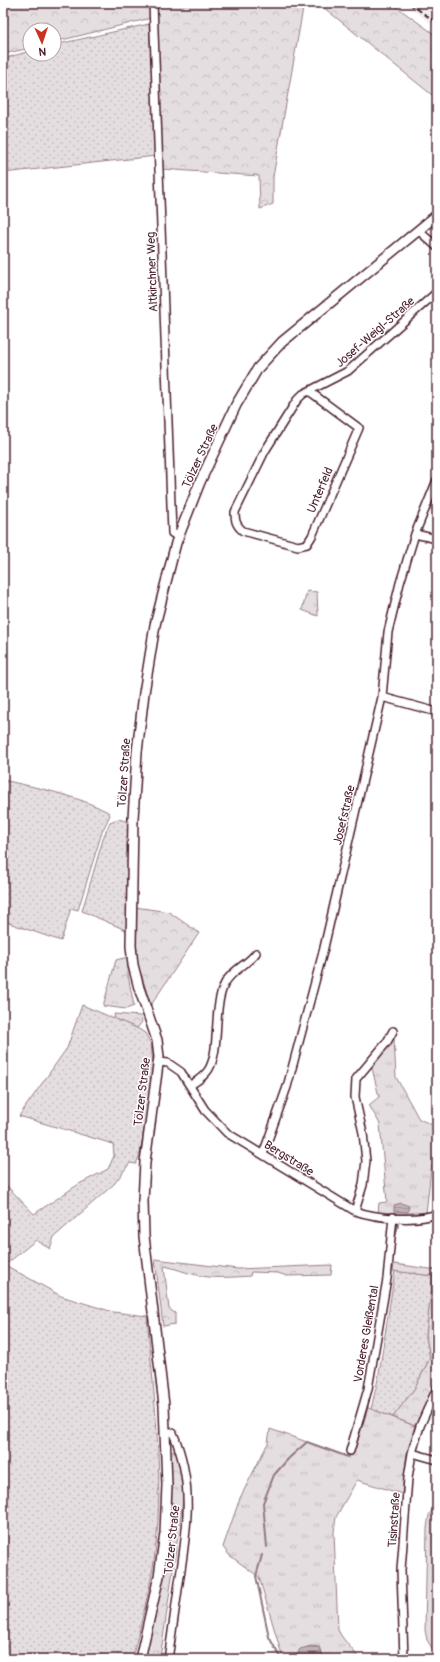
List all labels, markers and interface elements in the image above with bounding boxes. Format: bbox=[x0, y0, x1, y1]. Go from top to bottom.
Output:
north arrow bbox=[22, 22, 62, 62]
text: N bbox=[38, 45, 47, 58]
street label: Altkirchner Weg bbox=[144, 232, 161, 312]
street label: Josef-Weigl-Straße bbox=[333, 294, 418, 371]
street label: Tölzer Straße bbox=[179, 422, 222, 491]
street label: Unterfeld bbox=[304, 465, 337, 515]
street label: Tölzer Straße bbox=[115, 738, 134, 808]
street label: Josefstraße bbox=[330, 784, 359, 846]
street label: Tölzer Straße bbox=[131, 1057, 154, 1127]
street label: Bergstraße bbox=[261, 1137, 316, 1180]
street label: Vorderes Gleißental bbox=[351, 1284, 382, 1384]
street label: Tisinstraße bbox=[385, 1492, 404, 1548]
street label: Tölzer Straße bbox=[161, 1505, 184, 1575]

